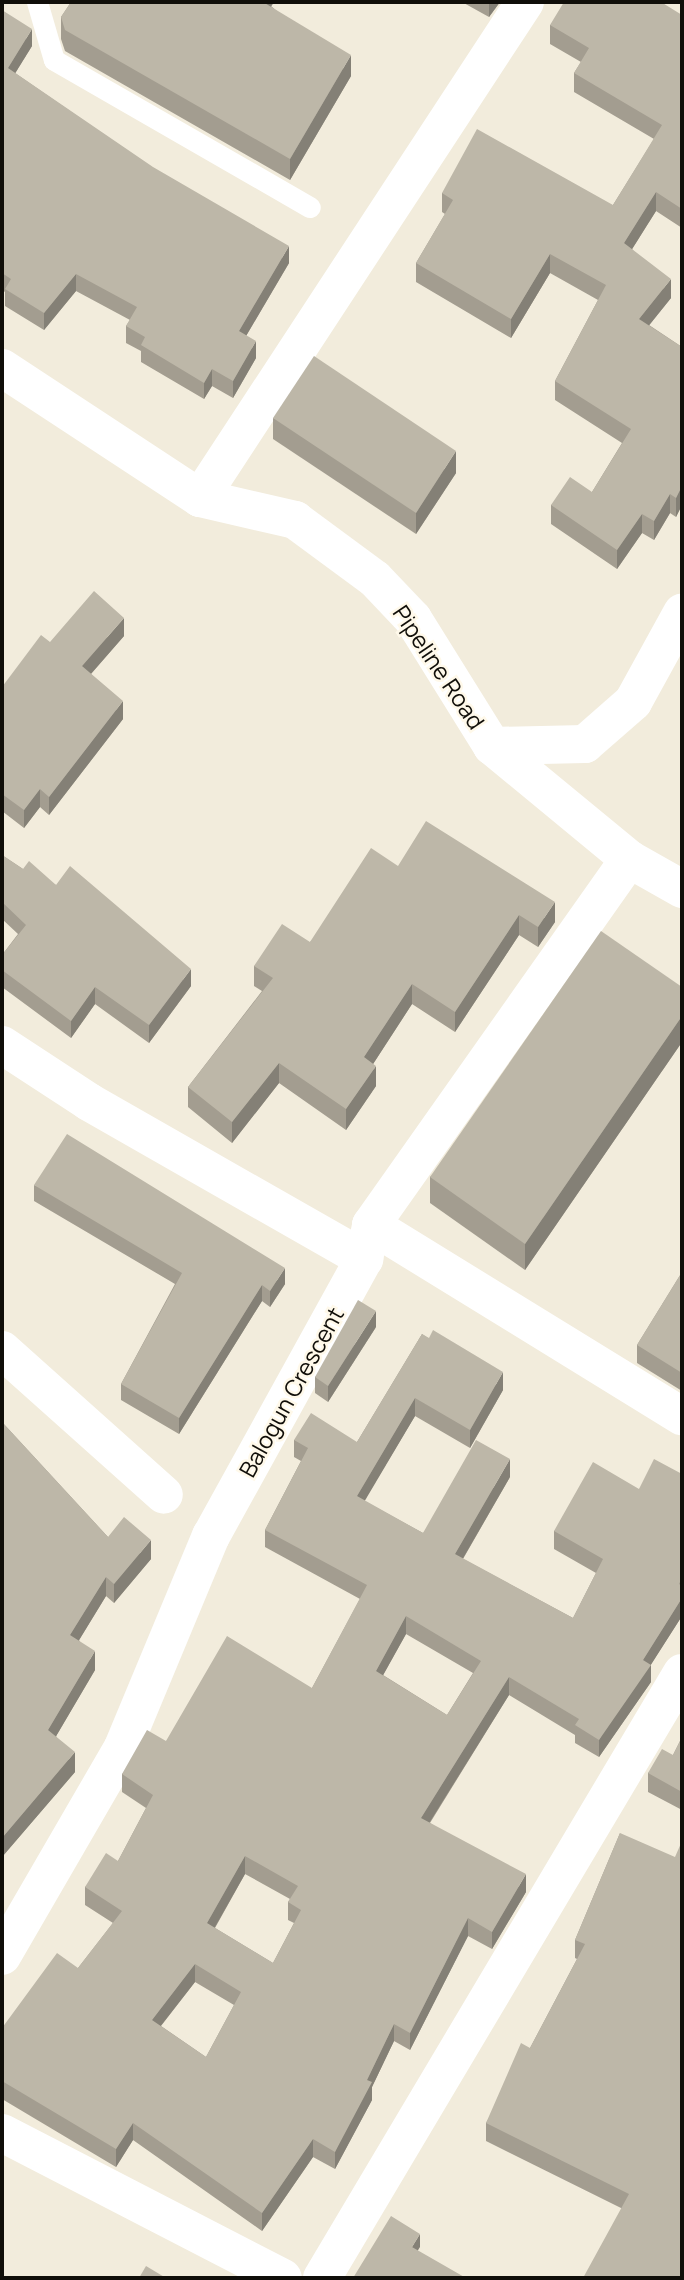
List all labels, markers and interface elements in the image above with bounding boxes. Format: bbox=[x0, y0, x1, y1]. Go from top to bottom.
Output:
street label: Pipeline Road bbox=[388, 600, 490, 734]
street label: Balogun Crescent bbox=[233, 1302, 349, 1482]

